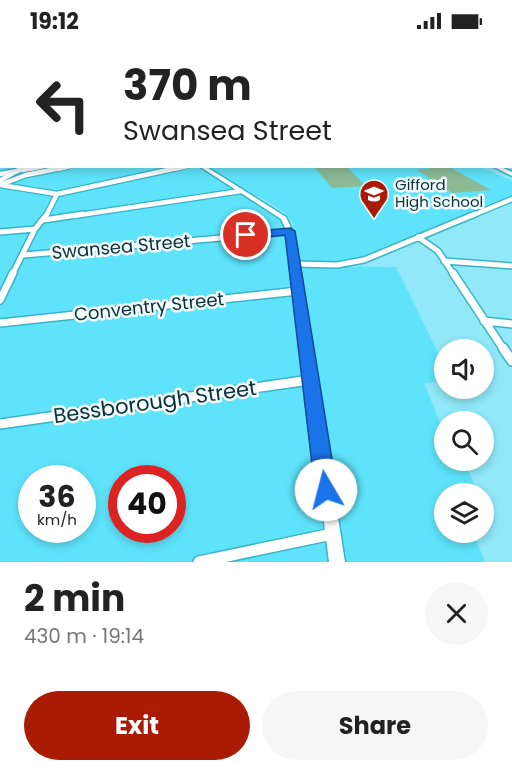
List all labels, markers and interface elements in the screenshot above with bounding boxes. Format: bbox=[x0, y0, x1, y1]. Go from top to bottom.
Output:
text: 19:12 bbox=[30, 6, 79, 37]
text: 370 m bbox=[123, 56, 252, 115]
icon: left bbox=[24, 66, 102, 144]
text: Swansea Street bbox=[123, 112, 332, 149]
place label: Gifford High School bbox=[395, 174, 483, 212]
school or university icon: Gifford High School bbox=[358, 178, 390, 220]
pin bbox=[220, 209, 271, 260]
icon: arrive bbox=[229, 218, 262, 251]
street label: Swansea Street bbox=[51, 228, 191, 265]
street label: Conventry Street bbox=[73, 286, 225, 327]
map controls bbox=[434, 339, 494, 543]
button: sound bbox=[434, 339, 494, 399]
street label: Bessborough Street bbox=[51, 373, 258, 430]
button: search bbox=[434, 411, 494, 471]
position arrow bbox=[294, 458, 358, 522]
speed limit sign: 40 bbox=[108, 465, 186, 543]
text: 36 bbox=[38, 475, 76, 518]
button: layers bbox=[434, 483, 494, 543]
text: km/h bbox=[37, 509, 77, 530]
text: 2 min bbox=[24, 573, 125, 624]
button: close bbox=[425, 582, 488, 645]
text: 430 m · 19:14 bbox=[24, 622, 144, 650]
button: Exit bbox=[24, 691, 250, 760]
button: Share bbox=[262, 691, 488, 760]

